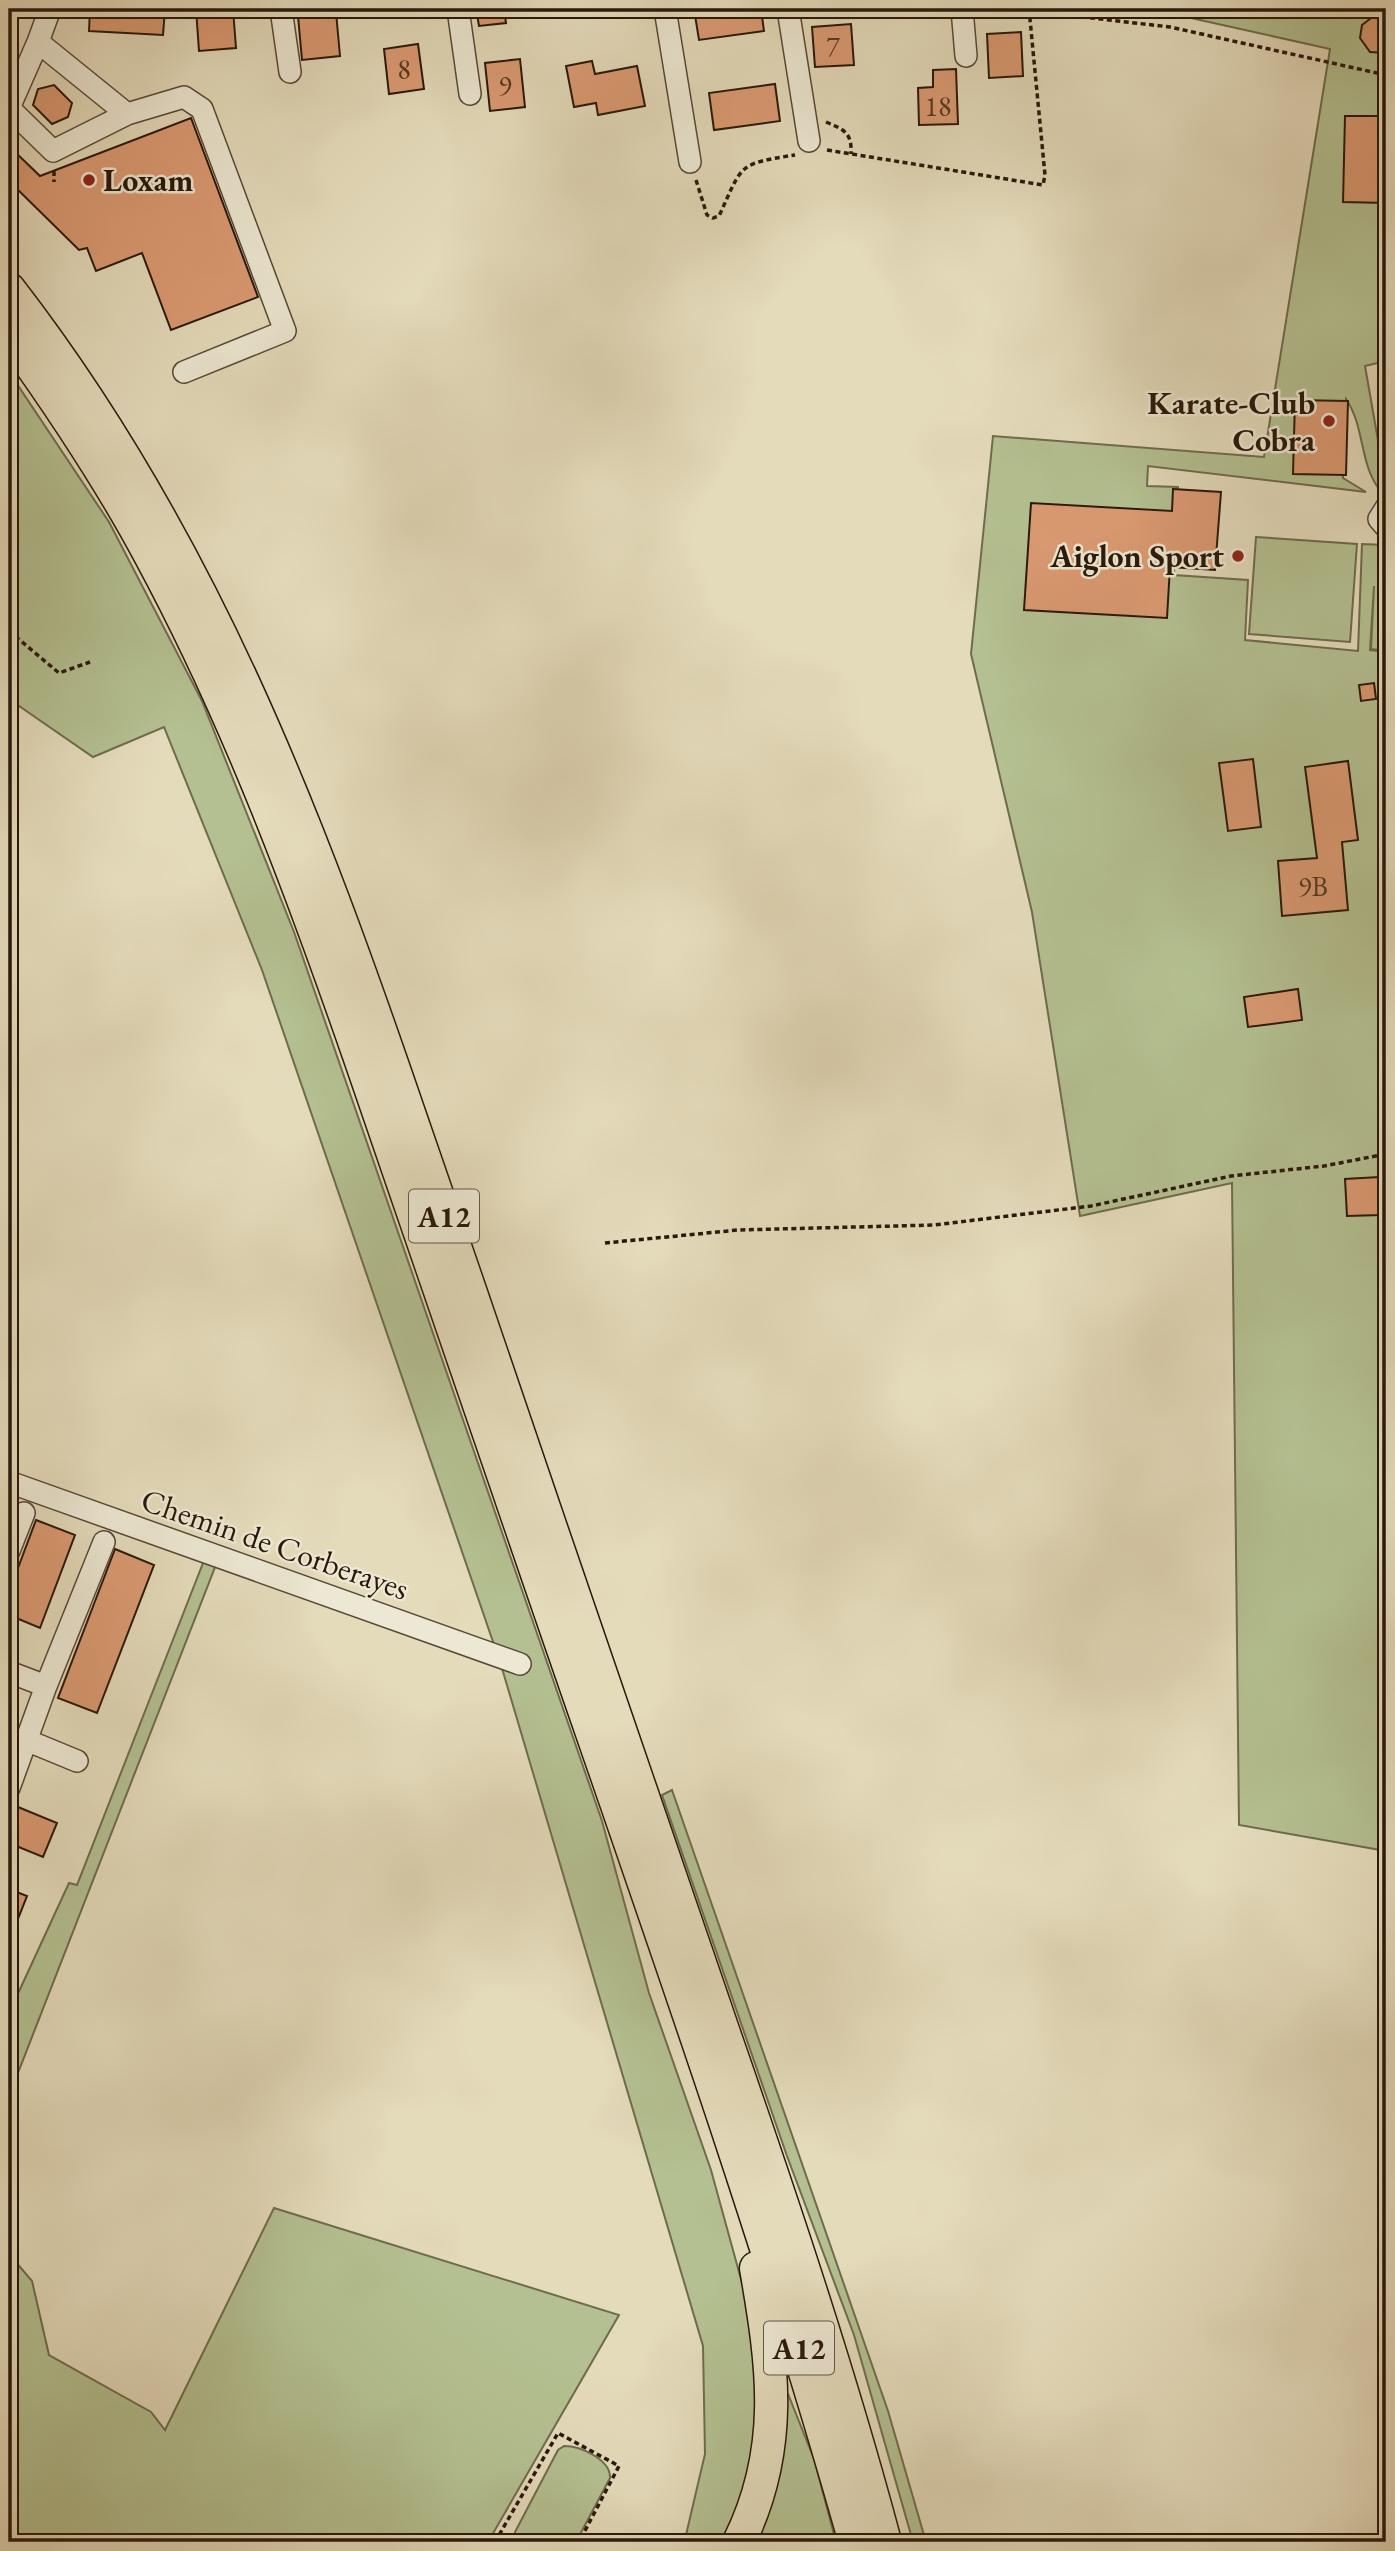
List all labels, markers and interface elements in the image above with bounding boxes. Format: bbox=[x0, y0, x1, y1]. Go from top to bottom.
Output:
house number: 7 bbox=[826, 28, 840, 64]
house number: 8 bbox=[397, 51, 411, 87]
house number: 9 bbox=[498, 67, 512, 103]
house number: 18 bbox=[925, 88, 951, 124]
place label: Loxam bbox=[103, 159, 194, 201]
marker: Loxam bbox=[81, 172, 97, 188]
place label: Karate-Club Cobra bbox=[1147, 382, 1316, 461]
marker: Karate-Club Cobra bbox=[1321, 413, 1337, 429]
place label: Aiglon Sport bbox=[1049, 535, 1224, 577]
marker: Aiglon Sport bbox=[1230, 548, 1246, 564]
house number: 9B bbox=[1298, 868, 1328, 904]
road number: A12 bbox=[409, 1190, 479, 1242]
street label: Chemin de Corberayes bbox=[136, 1479, 414, 1609]
road number: A12 bbox=[764, 2322, 834, 2374]

